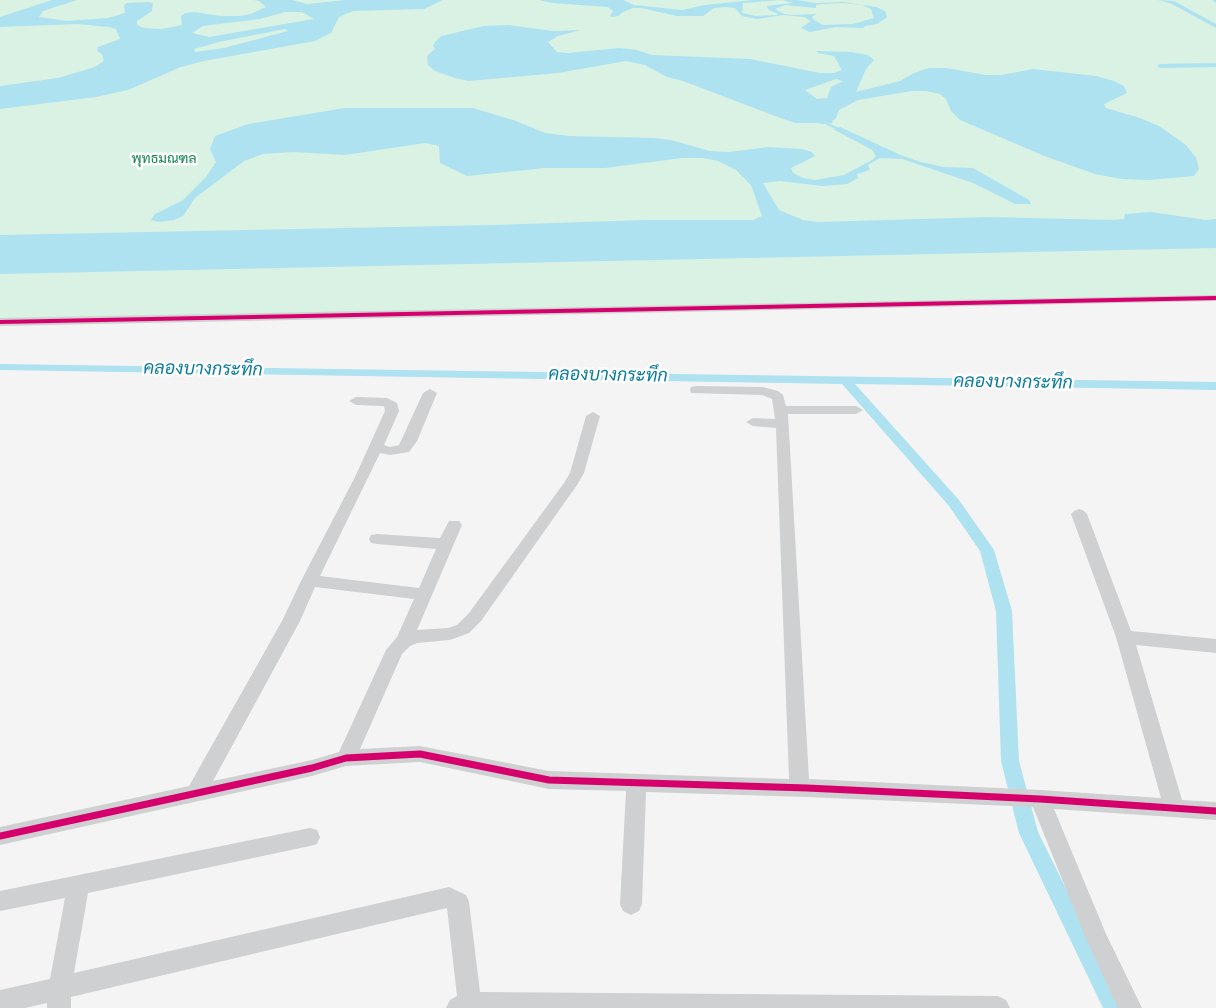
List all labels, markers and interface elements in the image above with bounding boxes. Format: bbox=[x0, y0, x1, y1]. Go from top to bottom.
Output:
park label: พุทธมณฑล bbox=[131, 151, 197, 167]
water label: คลองบางกระทึก bbox=[143, 358, 263, 382]
water label: คลองบางกระทึก bbox=[548, 364, 668, 388]
water label: คลองบางกระทึก bbox=[953, 371, 1073, 395]

